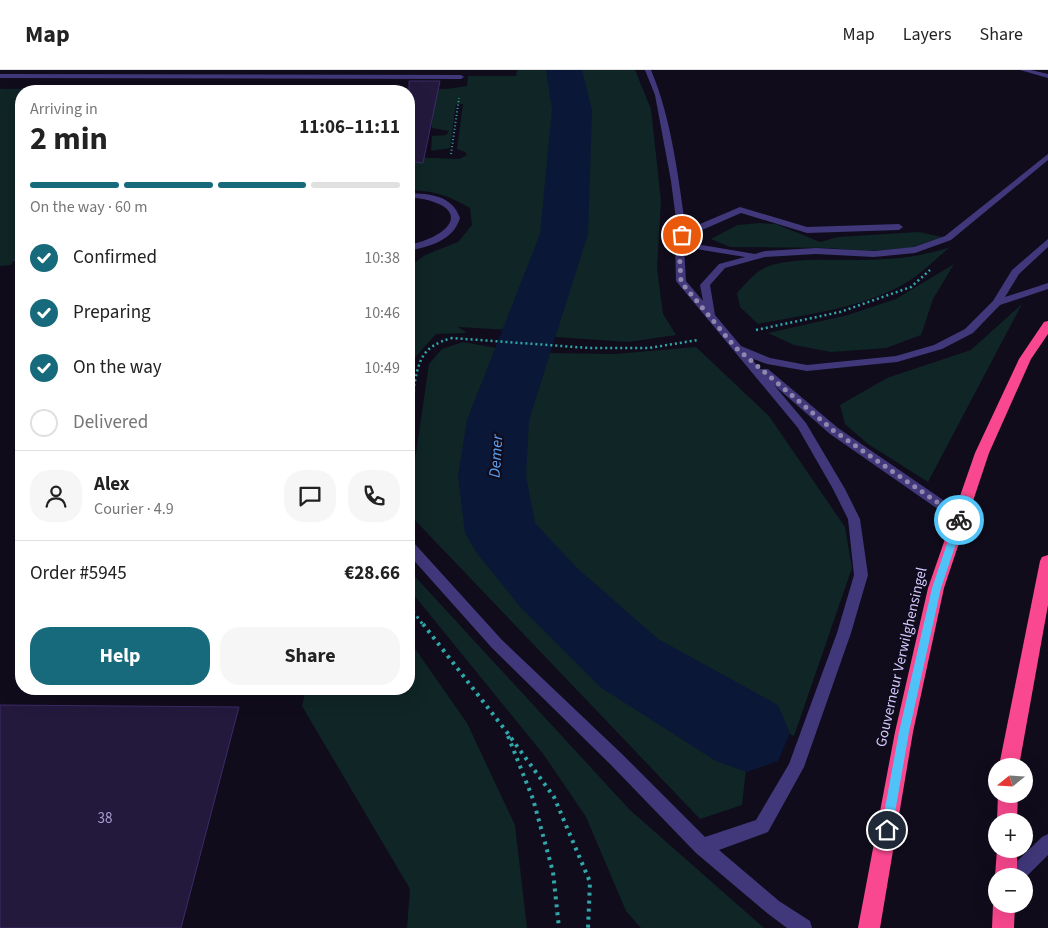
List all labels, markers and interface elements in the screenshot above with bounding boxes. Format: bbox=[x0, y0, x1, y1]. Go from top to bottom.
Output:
text: Map bbox=[25, 17, 70, 52]
text: Map bbox=[843, 22, 875, 47]
text: Layers bbox=[903, 22, 952, 47]
text: Share bbox=[980, 22, 1023, 47]
text: Arriving in bbox=[30, 98, 98, 120]
text: 11:06–11:11 bbox=[299, 114, 400, 141]
text: 2 min bbox=[30, 116, 108, 162]
text: On the way · 60 m bbox=[30, 196, 147, 218]
pin bbox=[661, 214, 703, 256]
icon: bag bbox=[668, 221, 696, 249]
icon: check bbox=[30, 244, 58, 272]
text: Confirmed bbox=[73, 244, 157, 271]
text: 10:38 bbox=[364, 247, 400, 269]
icon: check bbox=[30, 299, 58, 327]
text: Preparing bbox=[73, 299, 151, 326]
text: 10:46 bbox=[364, 302, 400, 324]
icon: check bbox=[30, 354, 58, 382]
text: On the way bbox=[73, 354, 162, 381]
text: 10:49 bbox=[364, 357, 400, 379]
text: Delivered bbox=[73, 409, 148, 436]
water label: Demer bbox=[484, 432, 509, 478]
button: person bbox=[30, 470, 82, 522]
button: chat bbox=[284, 470, 336, 522]
button: phone bbox=[348, 470, 400, 522]
text: Alex bbox=[94, 471, 130, 498]
courier bbox=[934, 495, 984, 545]
text: Courier · 4.9 bbox=[94, 498, 174, 520]
icon: bike bbox=[945, 506, 973, 534]
text: Order #5945 bbox=[30, 560, 127, 587]
text: €28.66 bbox=[344, 560, 400, 587]
street label: Gouverneur Verwilghensingel bbox=[871, 565, 932, 749]
button: Help bbox=[30, 627, 210, 685]
button: Share bbox=[220, 627, 400, 685]
north arrow bbox=[988, 758, 1032, 802]
map controls bbox=[988, 758, 1033, 913]
house number: 38 bbox=[98, 808, 112, 829]
pin bbox=[866, 809, 908, 851]
button: + bbox=[988, 813, 1033, 858]
icon: home bbox=[873, 816, 901, 844]
button: − bbox=[988, 868, 1033, 913]

